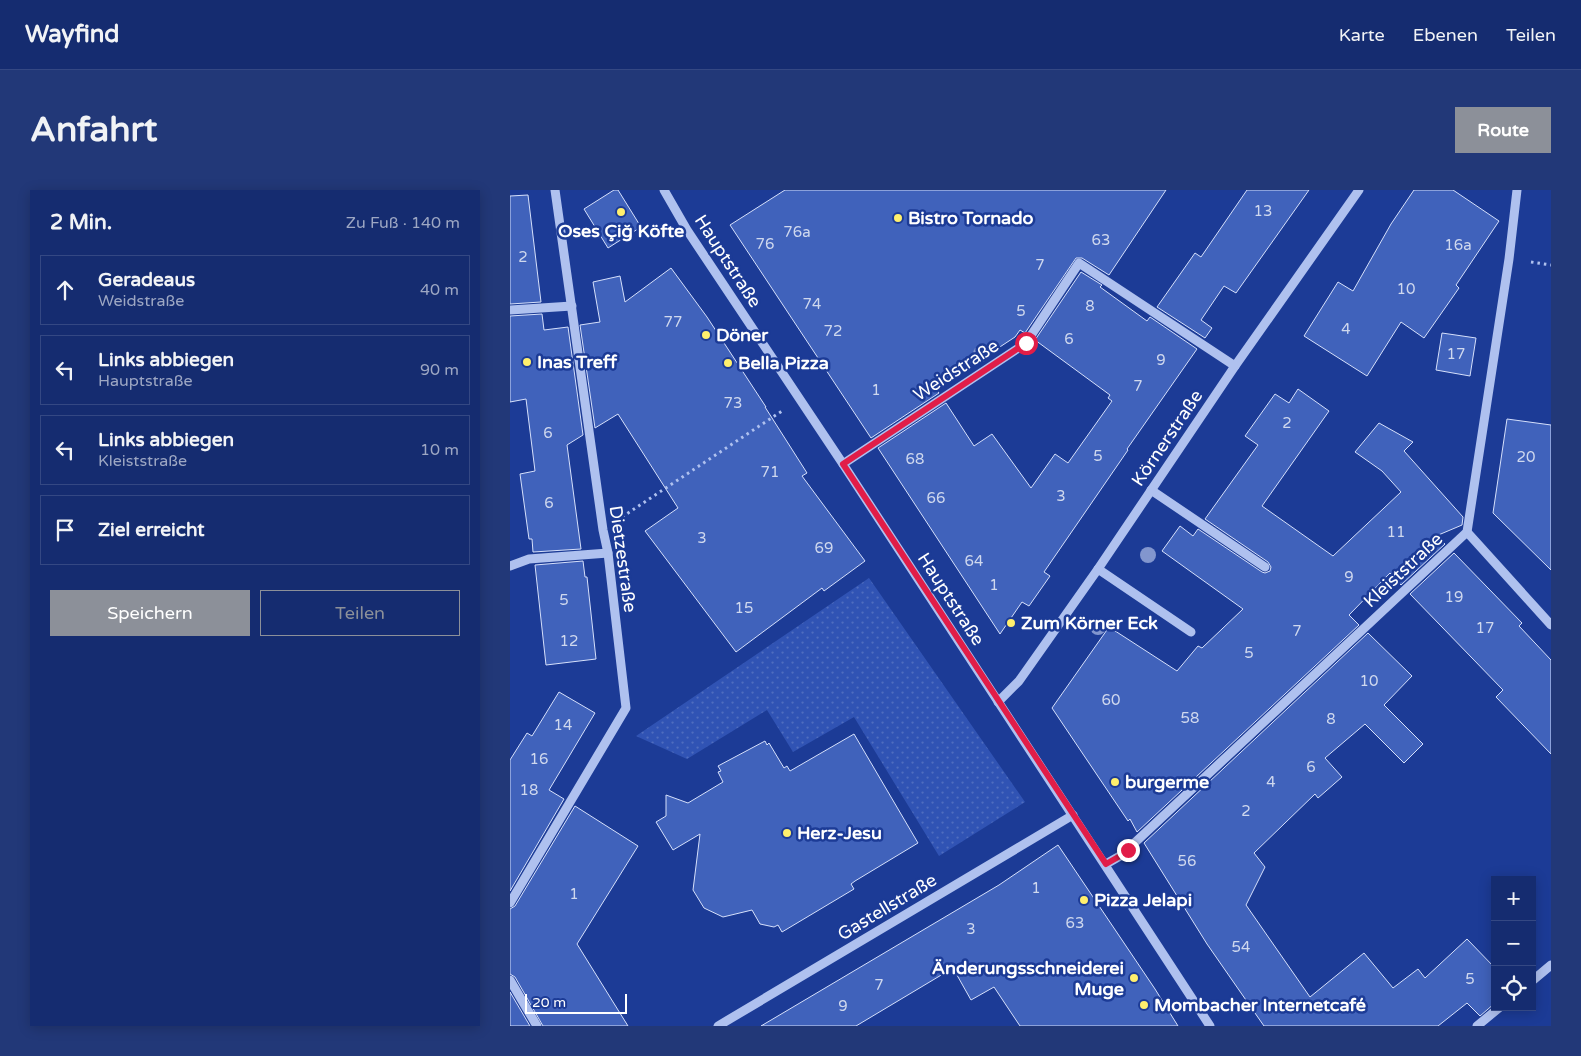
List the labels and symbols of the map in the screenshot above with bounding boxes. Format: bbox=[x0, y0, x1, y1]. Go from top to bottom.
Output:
house number: 13 bbox=[1254, 202, 1272, 220]
marker: Oses Çiğ Köfte bbox=[615, 206, 627, 218]
place label: Bistro Tornado bbox=[908, 207, 1034, 229]
street label: Hauptstraße bbox=[690, 210, 766, 312]
marker: Bistro Tornado bbox=[892, 212, 904, 224]
place label: Oses Çiğ Köfte bbox=[558, 220, 684, 242]
house number: 76a bbox=[783, 223, 811, 241]
house number: 63 bbox=[1092, 231, 1110, 249]
house number: 76 bbox=[756, 235, 774, 253]
house number: 16a bbox=[1444, 236, 1472, 254]
house number: 2 bbox=[518, 248, 528, 266]
house number: 7 bbox=[1035, 256, 1045, 274]
house number: 10 bbox=[1397, 280, 1415, 298]
house number: 74 bbox=[803, 295, 821, 313]
house number: 8 bbox=[1085, 297, 1095, 315]
house number: 5 bbox=[1016, 302, 1026, 320]
house number: 77 bbox=[664, 313, 682, 331]
house number: 4 bbox=[1341, 320, 1351, 338]
house number: 72 bbox=[824, 322, 842, 340]
place label: Döner bbox=[716, 324, 769, 346]
marker: Döner bbox=[700, 329, 712, 341]
house number: 6 bbox=[1064, 330, 1074, 348]
route start bbox=[1015, 332, 1038, 355]
street label: Weidstraße bbox=[909, 334, 1003, 406]
house number: 17 bbox=[1447, 345, 1465, 363]
place label: Inas Treff bbox=[537, 351, 618, 373]
house number: 9 bbox=[1156, 351, 1166, 369]
place label: Bella Pizza bbox=[738, 352, 829, 374]
marker: Inas Treff bbox=[521, 356, 533, 368]
marker: Bella Pizza bbox=[722, 357, 734, 369]
house number: 7 bbox=[1133, 377, 1143, 395]
house number: 1 bbox=[871, 381, 881, 399]
street label: Körnerstraße bbox=[1127, 386, 1207, 490]
house number: 73 bbox=[724, 394, 742, 412]
house number: 2 bbox=[1282, 414, 1292, 432]
house number: 6 bbox=[543, 424, 553, 442]
house number: 5 bbox=[1093, 447, 1103, 465]
house number: 20 bbox=[1517, 448, 1535, 466]
house number: 68 bbox=[906, 450, 924, 468]
house number: 71 bbox=[761, 463, 779, 481]
house number: 3 bbox=[1056, 487, 1066, 505]
house number: 66 bbox=[927, 489, 945, 507]
house number: 6 bbox=[544, 494, 554, 512]
street label: Dietzestraße bbox=[605, 504, 641, 614]
house number: 11 bbox=[1387, 523, 1405, 541]
street label: Kleiststraße bbox=[1359, 528, 1447, 612]
house number: 3 bbox=[697, 529, 707, 547]
house number: 69 bbox=[815, 539, 833, 557]
street label: Hauptstraße bbox=[913, 548, 989, 650]
house number: 64 bbox=[965, 552, 983, 570]
house number: 9 bbox=[1344, 568, 1354, 586]
house number: 1 bbox=[989, 576, 999, 594]
house number: 19 bbox=[1445, 588, 1463, 606]
house number: 5 bbox=[559, 591, 569, 609]
house number: 15 bbox=[735, 599, 753, 617]
place label: Zum Körner Eck bbox=[1021, 612, 1158, 634]
marker: Zum Körner Eck bbox=[1005, 617, 1017, 629]
house number: 17 bbox=[1476, 619, 1494, 637]
house number: 7 bbox=[1292, 622, 1302, 640]
house number: 12 bbox=[560, 632, 578, 650]
house number: 5 bbox=[1244, 644, 1254, 662]
house number: 10 bbox=[1360, 672, 1378, 690]
house number: 60 bbox=[1102, 691, 1120, 709]
house number: 58 bbox=[1181, 709, 1199, 727]
house number: 8 bbox=[1326, 710, 1336, 728]
house number: 14 bbox=[554, 716, 572, 734]
house number: 16 bbox=[530, 750, 548, 768]
house number: 6 bbox=[1306, 758, 1316, 776]
place label: burgerme bbox=[1125, 771, 1209, 793]
house number: 4 bbox=[1266, 773, 1276, 791]
marker: burgerme bbox=[1109, 776, 1121, 788]
house number: 18 bbox=[520, 781, 538, 799]
house number: 2 bbox=[1241, 802, 1251, 820]
place label: Herz-Jesu bbox=[797, 822, 882, 844]
marker: Herz-Jesu bbox=[781, 827, 793, 839]
route end bbox=[1117, 839, 1140, 862]
house number: 56 bbox=[1178, 852, 1196, 870]
street label: Gastellstraße bbox=[833, 869, 941, 945]
house number: 1 bbox=[1031, 879, 1041, 897]
house number: 1 bbox=[569, 885, 579, 903]
place label: Pizza Jelapi bbox=[1094, 889, 1192, 911]
marker: Pizza Jelapi bbox=[1078, 894, 1090, 906]
house number: 63 bbox=[1066, 914, 1084, 932]
house number: 3 bbox=[966, 920, 976, 938]
house number: 54 bbox=[1232, 938, 1250, 956]
place label: Änderungsschneiderei Muge bbox=[932, 957, 1124, 1000]
house number: 5 bbox=[1465, 970, 1475, 988]
marker: Änderungsschneiderei Muge bbox=[1128, 972, 1140, 984]
house number: 7 bbox=[874, 976, 884, 994]
scale bar bbox=[525, 991, 628, 1014]
place label: Mombacher Internetcafé bbox=[1154, 994, 1366, 1016]
house number: 9 bbox=[838, 997, 848, 1015]
marker: Mombacher Internetcafé bbox=[1138, 999, 1150, 1011]

